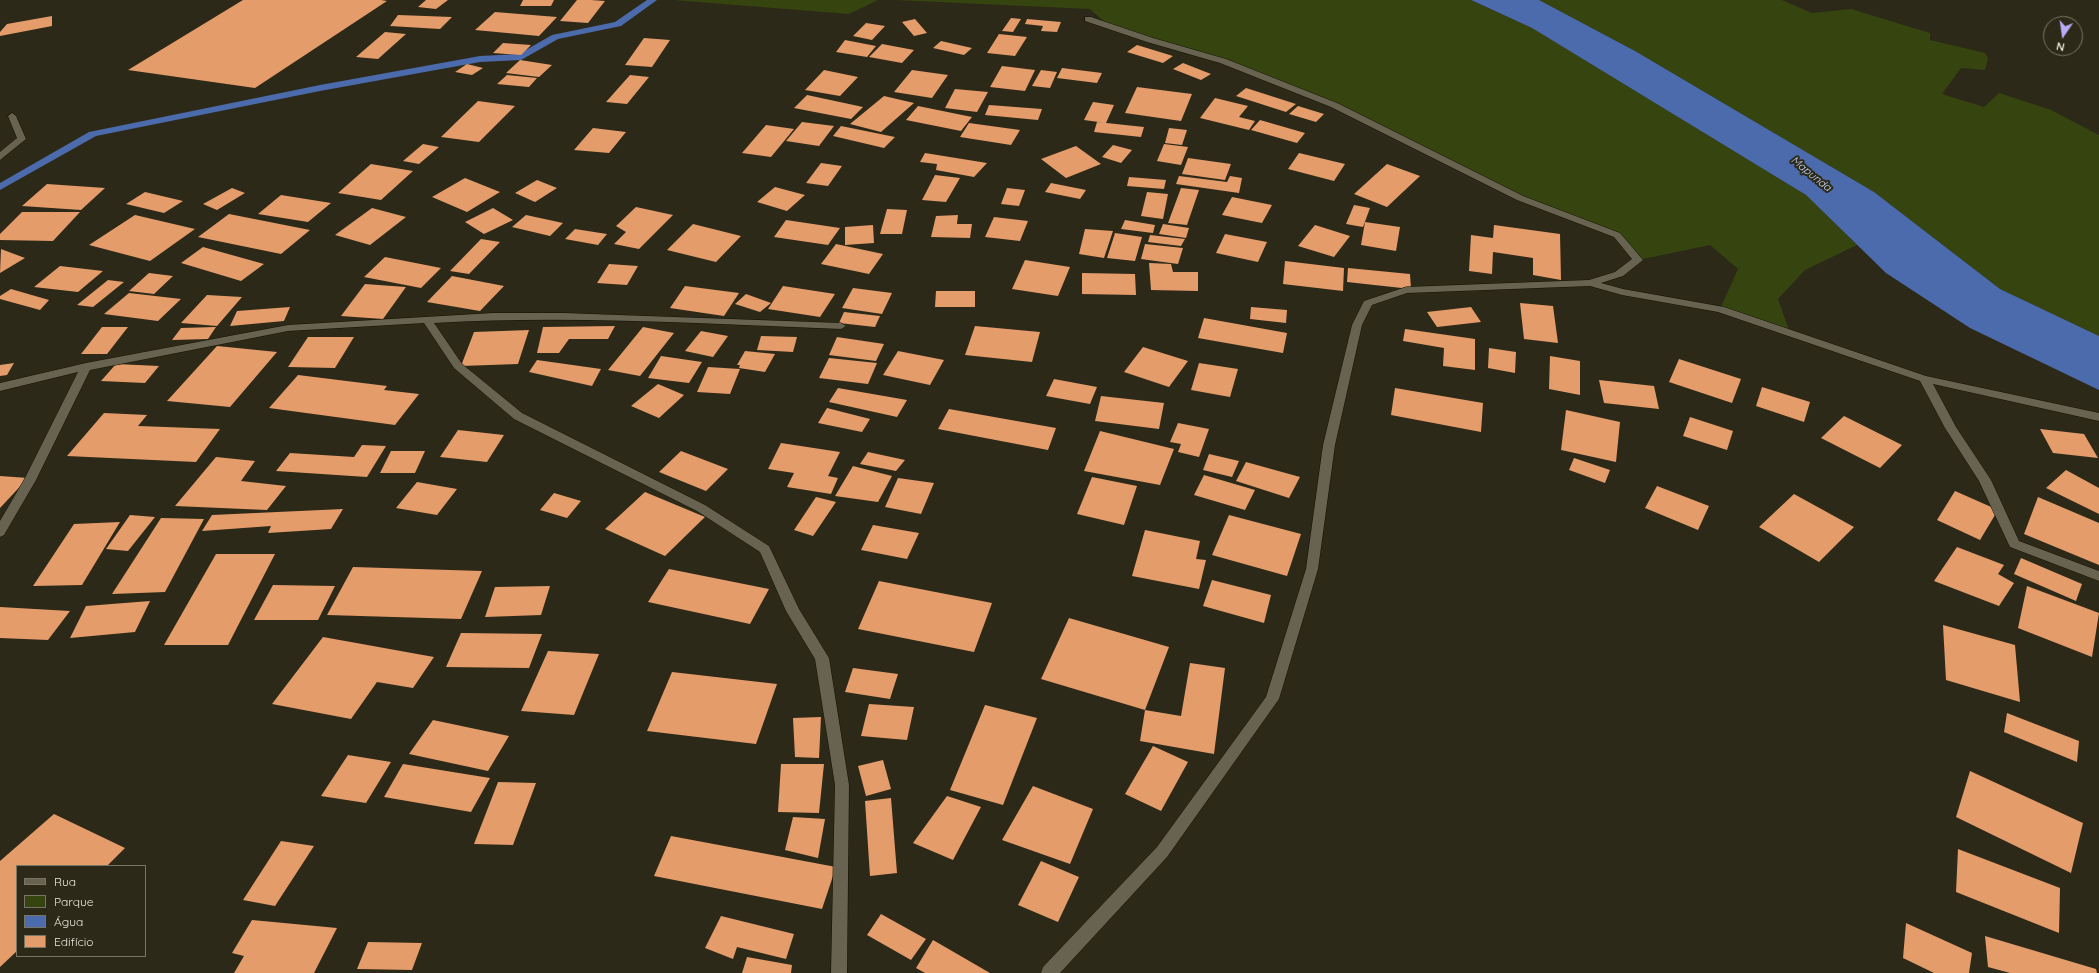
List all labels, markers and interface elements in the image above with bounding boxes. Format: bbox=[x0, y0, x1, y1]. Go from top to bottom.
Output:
north arrow bbox=[2043, 16, 2083, 56]
text: N bbox=[2055, 39, 2066, 54]
water label: Mapunda bbox=[1788, 154, 1834, 194]
legend bbox=[16, 865, 146, 957]
text: Rua bbox=[54, 874, 76, 889]
text: Parque bbox=[54, 894, 94, 909]
text: Água bbox=[54, 914, 83, 929]
text: Edifício bbox=[54, 934, 94, 949]

